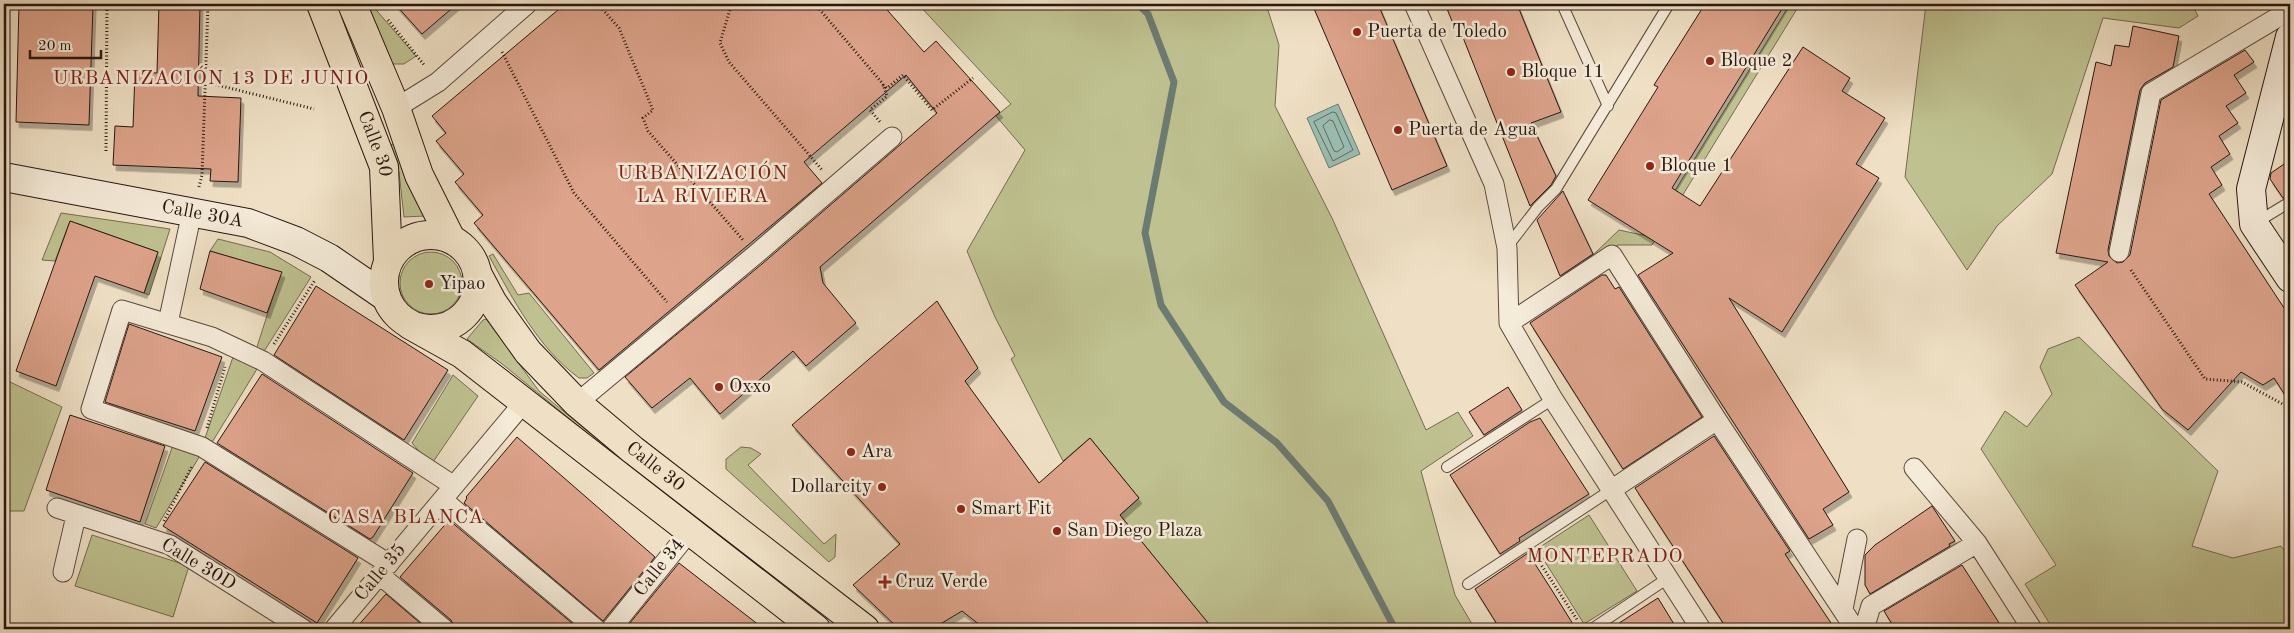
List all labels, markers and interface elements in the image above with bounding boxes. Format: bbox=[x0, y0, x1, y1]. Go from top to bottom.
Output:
place label: Puerta de Toledo bbox=[1367, 23, 1507, 42]
marker: Puerta de Toledo bbox=[1351, 26, 1363, 38]
scale bar bbox=[30, 28, 101, 60]
text: 20 m bbox=[38, 39, 72, 54]
place label: Bloque 2 bbox=[1720, 52, 1792, 71]
marker: Bloque 2 bbox=[1704, 55, 1716, 67]
place label: Bloque 11 bbox=[1521, 63, 1604, 82]
district label: URBANIZACIÓN 13 DE JUNIO bbox=[53, 65, 369, 89]
marker: Bloque 11 bbox=[1505, 66, 1517, 78]
street label: Calle 30 bbox=[354, 109, 394, 177]
place label: Puerta de Agua bbox=[1408, 121, 1538, 140]
marker: Puerta de Agua bbox=[1392, 124, 1404, 136]
place label: Bloque 1 bbox=[1660, 157, 1732, 176]
district label: URBANIZACIÓN LA RIVIERA bbox=[617, 160, 789, 207]
marker: Bloque 1 bbox=[1644, 160, 1656, 172]
street label: Calle 30A bbox=[160, 197, 246, 232]
place label: Yipao bbox=[439, 275, 485, 294]
marker: Yipao bbox=[423, 278, 435, 290]
place label: Oxxo bbox=[729, 378, 771, 397]
marker: Oxxo bbox=[713, 381, 725, 393]
street label: Calle 30 bbox=[622, 439, 688, 496]
place label: Ara bbox=[861, 443, 893, 462]
marker: Ara bbox=[845, 446, 857, 458]
place label: Dollarcity bbox=[790, 478, 872, 497]
marker: Dollarcity bbox=[876, 481, 888, 493]
place label: Smart Fit bbox=[971, 500, 1052, 519]
marker: Smart Fit bbox=[955, 503, 967, 515]
district label: CASA BLANCA bbox=[328, 508, 484, 528]
place label: San Diego Plaza bbox=[1067, 522, 1203, 541]
marker: San Diego Plaza bbox=[1051, 525, 1063, 537]
street label: Calle 30D bbox=[157, 535, 239, 595]
street label: Calle 34 bbox=[631, 535, 689, 601]
street label: Calle 35 bbox=[352, 541, 410, 605]
district label: MONTEPRADO bbox=[1526, 547, 1684, 567]
place label: Cruz Verde bbox=[895, 573, 987, 592]
marker: Cruz Verde bbox=[879, 576, 891, 588]

